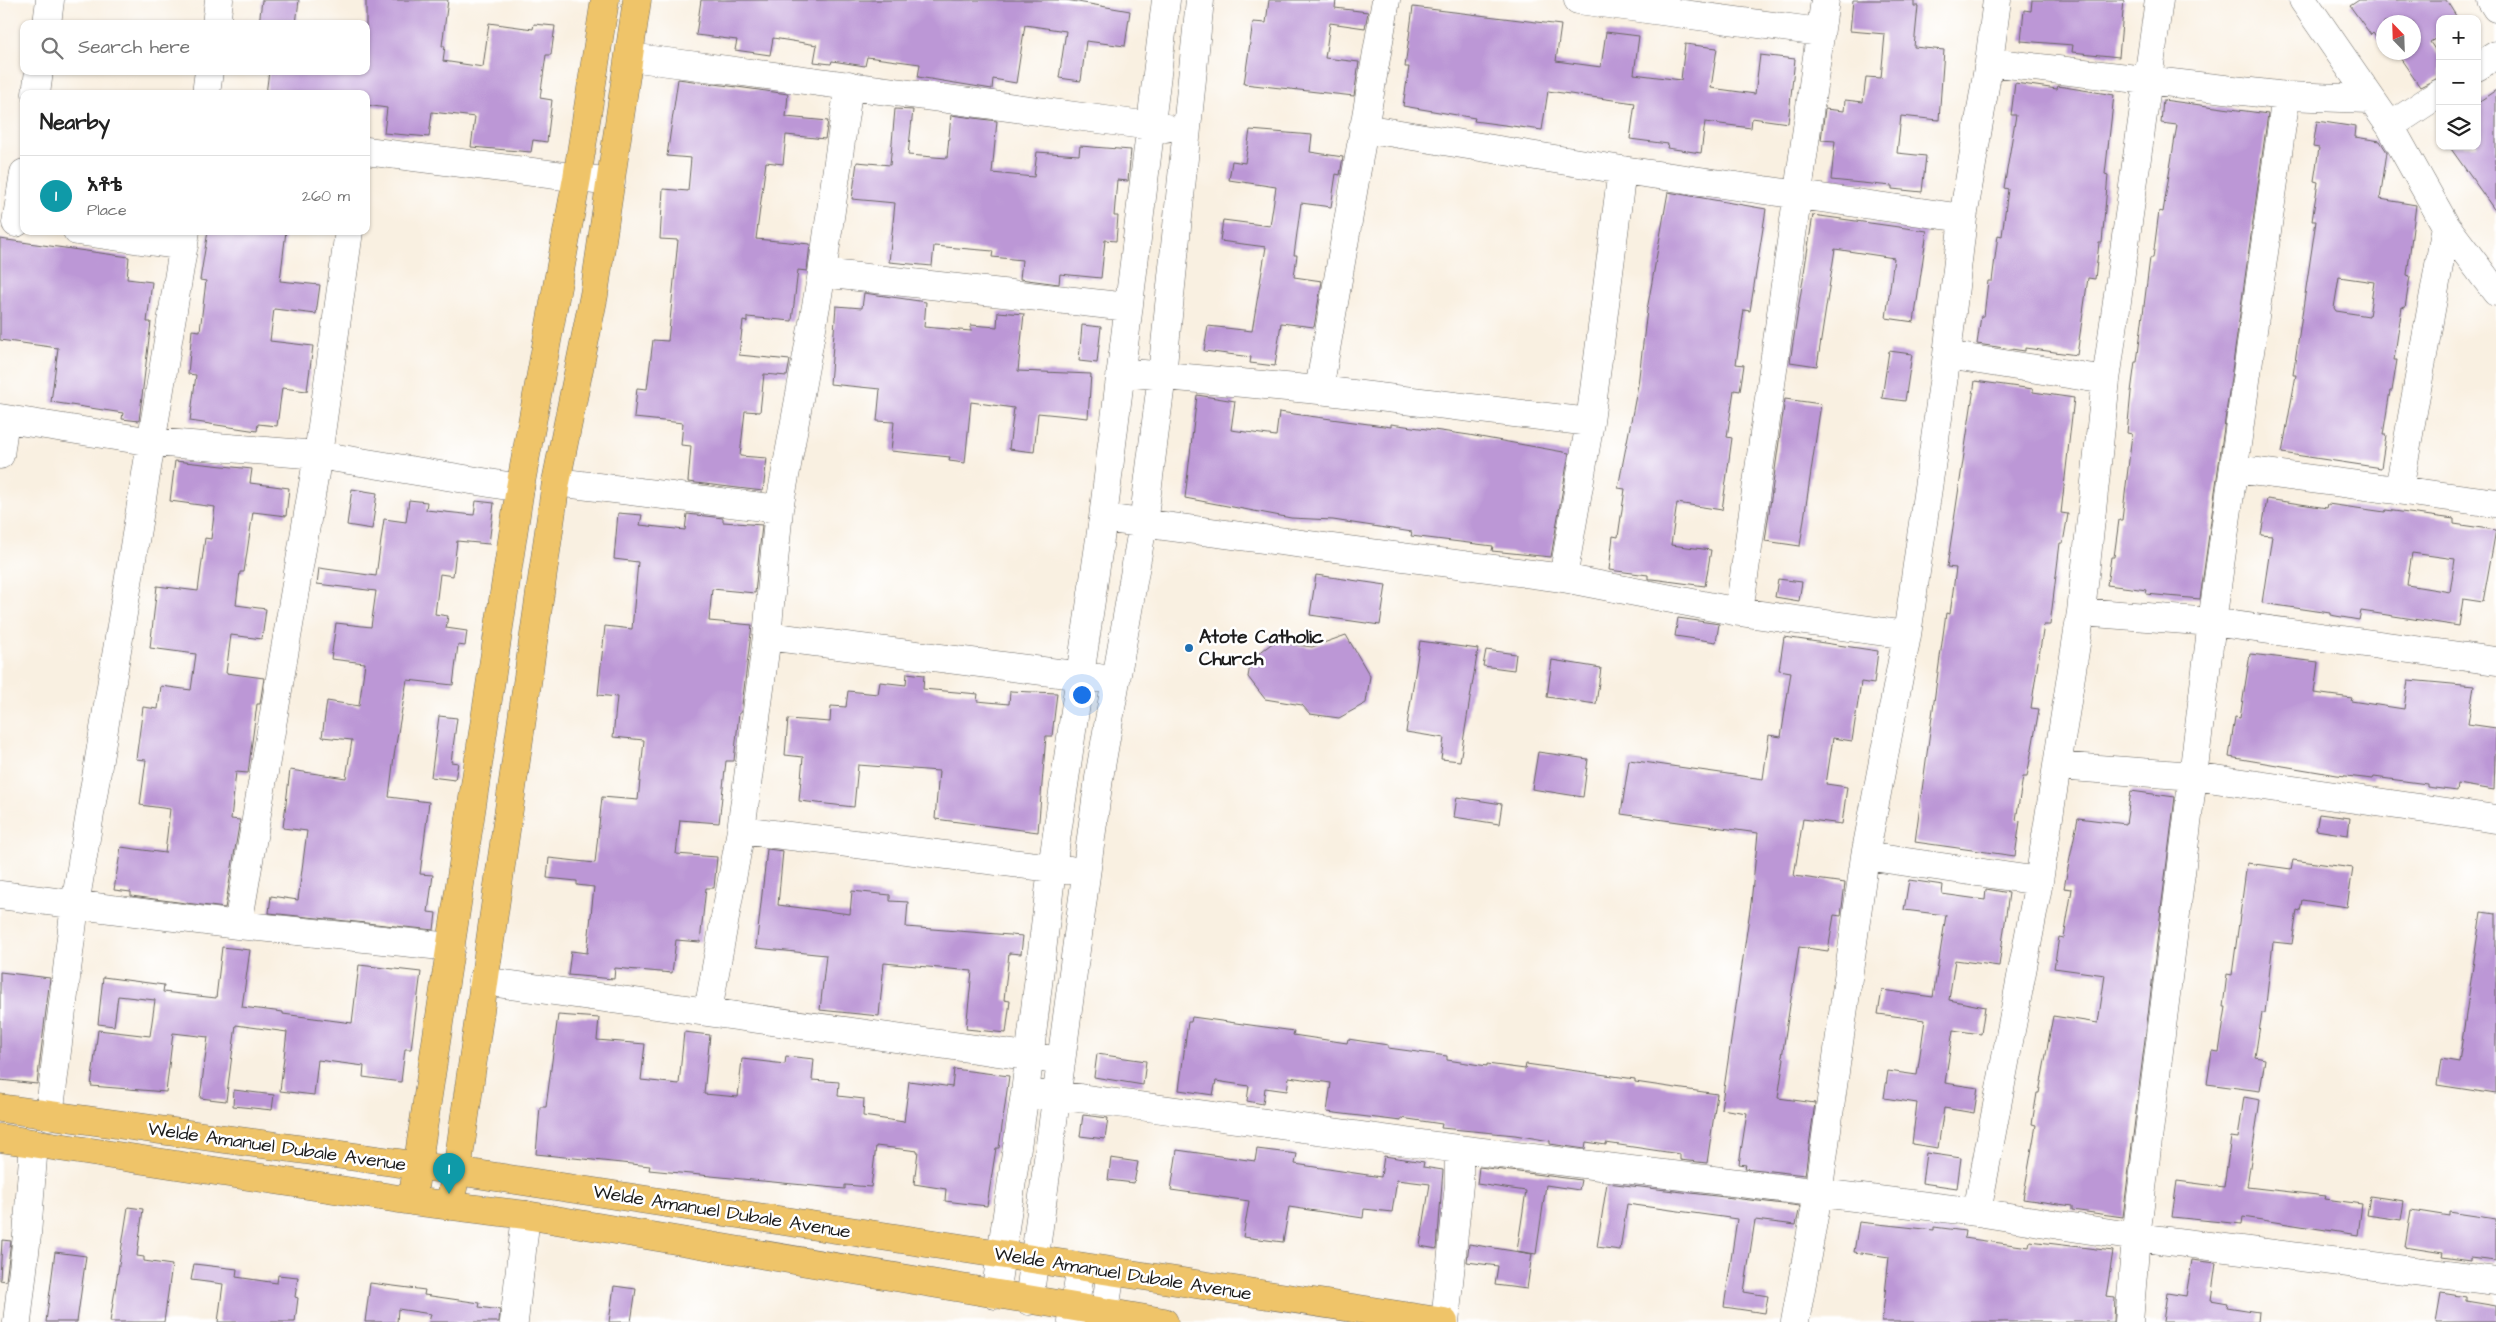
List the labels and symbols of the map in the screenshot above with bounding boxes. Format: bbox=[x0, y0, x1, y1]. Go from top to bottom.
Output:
north arrow bbox=[2376, 15, 2421, 60]
place label: Atote Catholic Church bbox=[1199, 624, 1324, 673]
marker: Atote Catholic Church bbox=[1183, 642, 1195, 654]
your location bbox=[1069, 682, 1095, 708]
street label: Welde Amanuel Dubale Avenue bbox=[146, 1116, 408, 1178]
pin: 1 bbox=[433, 1153, 465, 1194]
street label: Welde Amanuel Dubale Avenue bbox=[591, 1178, 853, 1246]
street label: Welde Amanuel Dubale Avenue bbox=[992, 1240, 1254, 1308]

